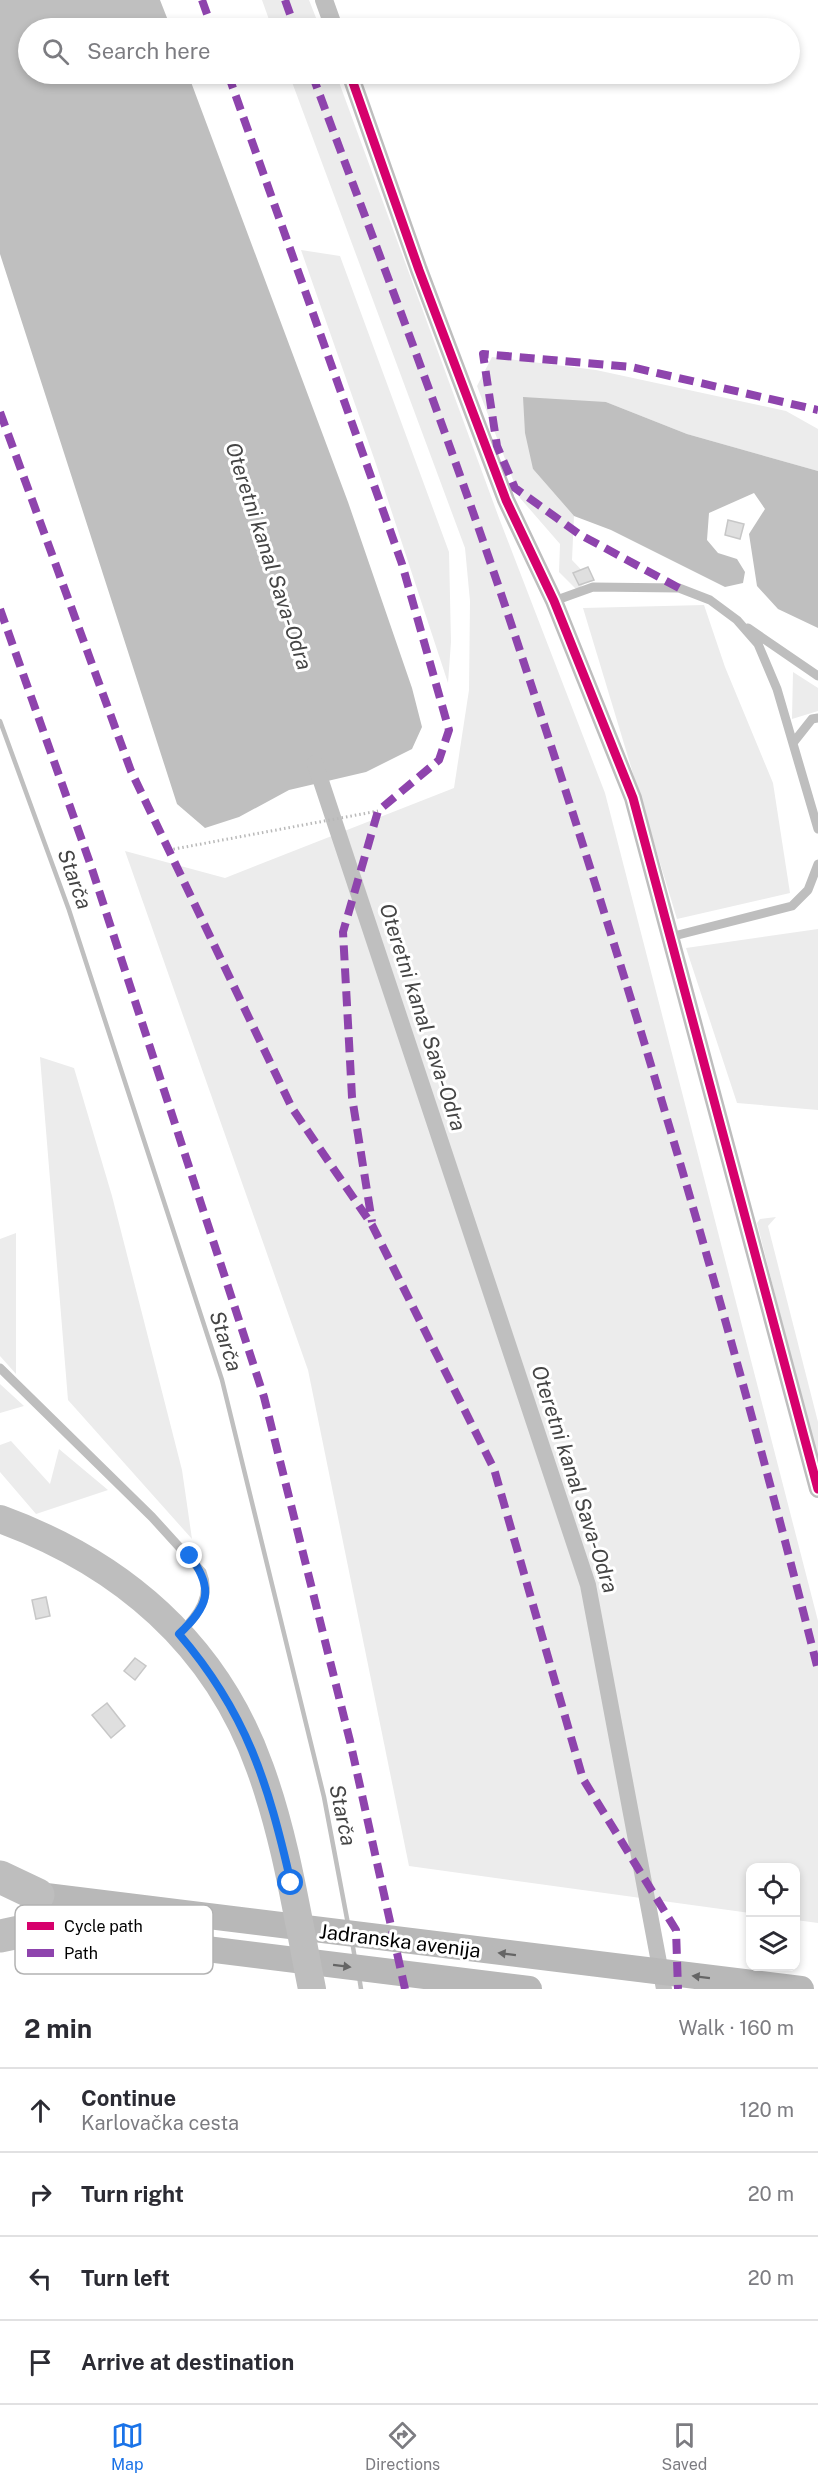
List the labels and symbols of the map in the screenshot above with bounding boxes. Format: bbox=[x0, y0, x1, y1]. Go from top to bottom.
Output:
water label: Oteretni kanal Sava-Odra bbox=[220, 439, 318, 673]
water label: Starča bbox=[53, 846, 97, 912]
water label: Oteretni kanal Sava-Odra bbox=[374, 900, 472, 1134]
water label: Starča bbox=[205, 1308, 247, 1374]
water label: Oteretni kanal Sava-Odra bbox=[526, 1362, 624, 1596]
route end bbox=[176, 1542, 202, 1568]
water label: Starča bbox=[324, 1782, 362, 1848]
route start bbox=[277, 1869, 303, 1895]
legend bbox=[15, 1905, 213, 1974]
text: Cycle path bbox=[64, 1917, 143, 1936]
street label: Jadranska avenija bbox=[318, 1919, 482, 1963]
text: Path bbox=[64, 1944, 98, 1963]
one-way arrow bbox=[498, 1949, 517, 1958]
one-way arrow bbox=[333, 1961, 352, 1971]
one-way arrow bbox=[691, 1972, 710, 1982]

